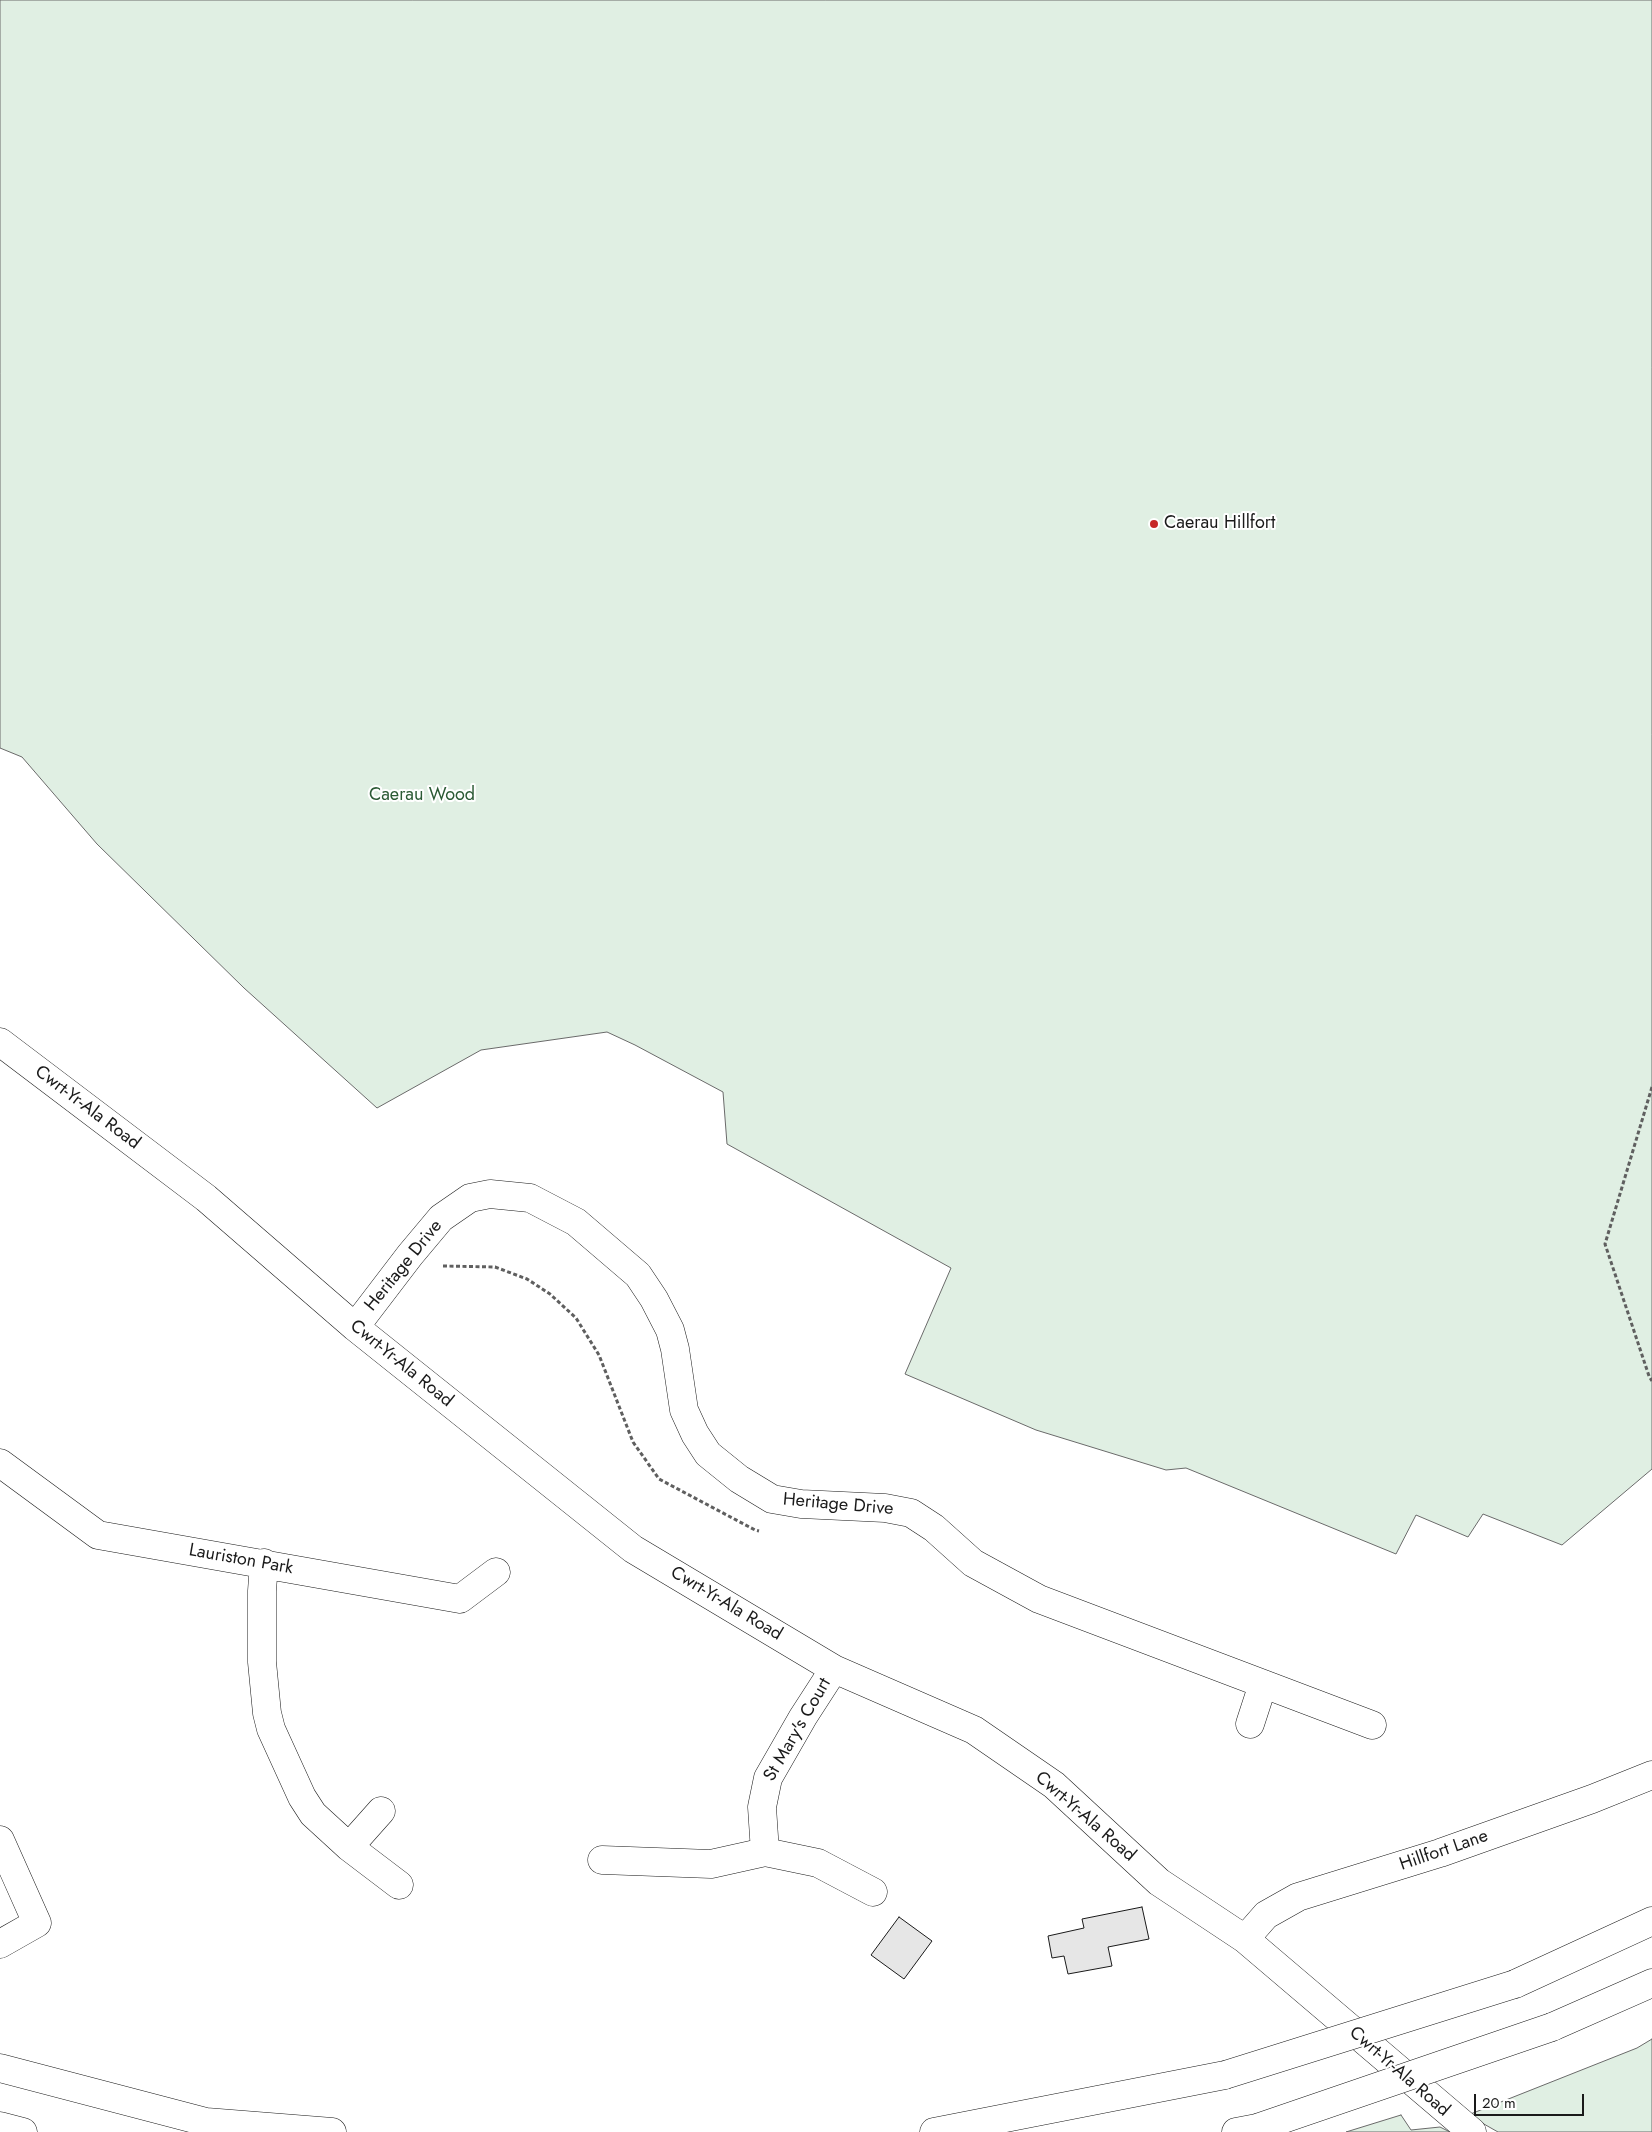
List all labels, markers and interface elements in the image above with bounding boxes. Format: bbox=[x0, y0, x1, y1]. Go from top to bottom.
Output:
place label: Caerau Hillfort bbox=[1164, 513, 1275, 535]
marker: Caerau Hillfort bbox=[1148, 518, 1160, 530]
park label: Caerau Wood bbox=[369, 785, 475, 807]
street label: Cwrt-Yr-Ala Road bbox=[30, 1061, 144, 1155]
street label: Heritage Drive bbox=[361, 1216, 447, 1316]
street label: Cwrt-Yr-Ala Road bbox=[345, 1316, 457, 1412]
street label: Heritage Drive bbox=[782, 1489, 894, 1521]
street label: Lauriston Park bbox=[187, 1540, 295, 1580]
street label: Cwrt-Yr-Ala Road bbox=[666, 1562, 786, 1646]
street label: St Mary's Court bbox=[760, 1675, 836, 1785]
street label: Cwrt-Yr-Ala Road bbox=[1030, 1767, 1140, 1867]
street label: Hillfort Lane bbox=[1397, 1826, 1491, 1876]
street label: Cwrt-Yr-Ala Road bbox=[1344, 2022, 1454, 2122]
scale bar bbox=[1477, 2084, 1587, 2116]
text: 20 m bbox=[1482, 2092, 1516, 2114]

